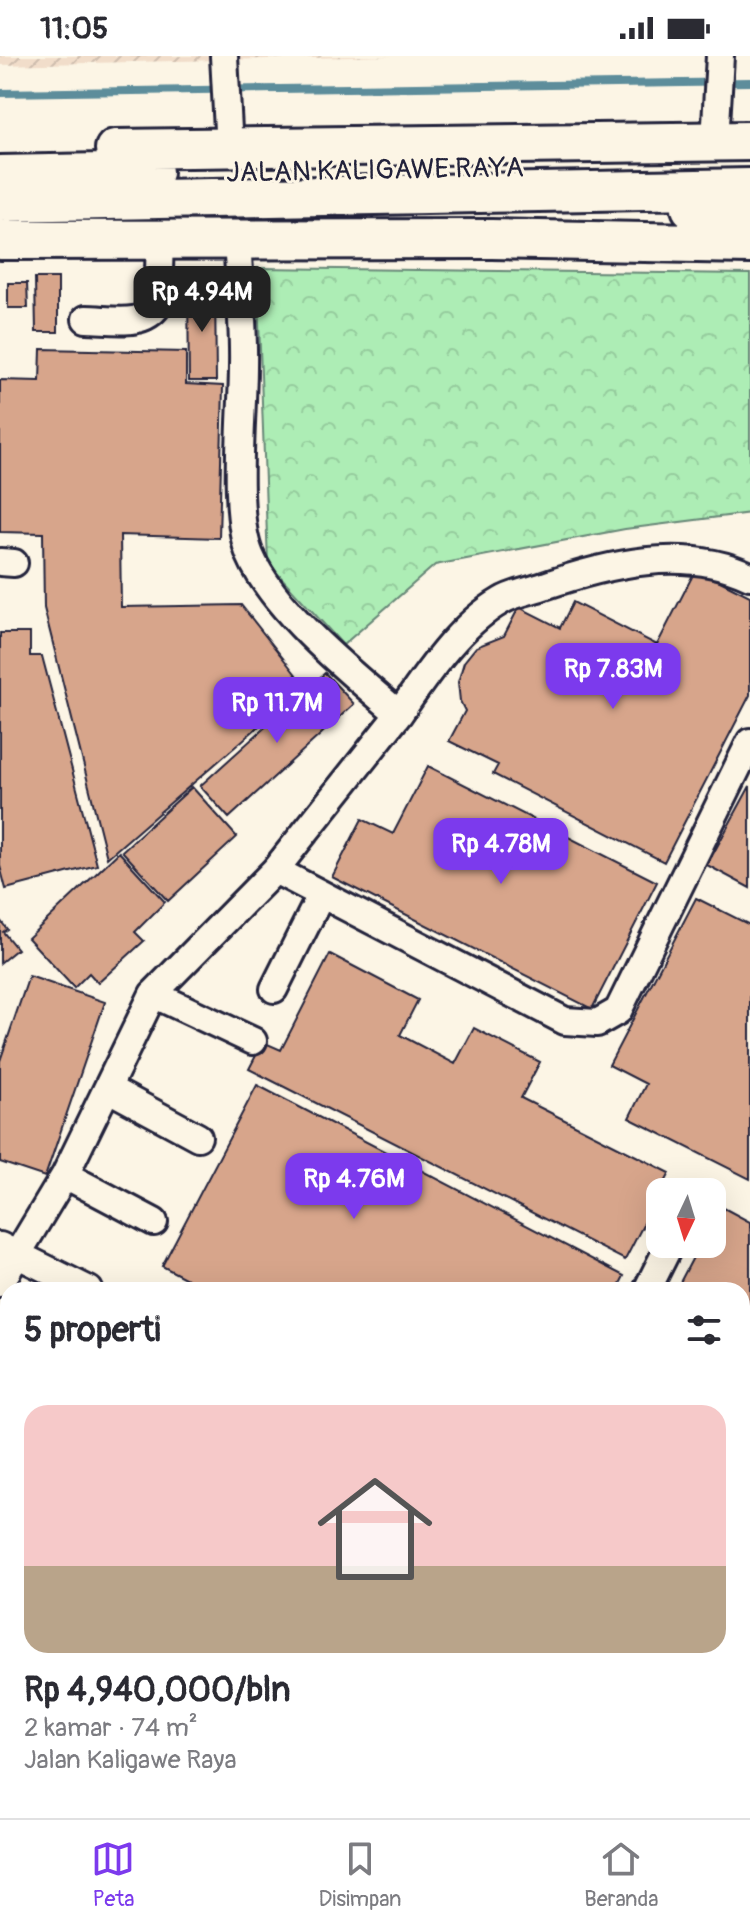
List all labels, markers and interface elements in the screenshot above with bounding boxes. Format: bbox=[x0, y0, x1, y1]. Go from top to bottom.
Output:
text: 11:05 bbox=[40, 10, 108, 47]
street label: JALAN KALIGAWE RAYA bbox=[226, 150, 524, 191]
pin: Rp 4.94M bbox=[119, 266, 285, 334]
text: Rp 4.94M bbox=[152, 276, 252, 308]
pin: Rp 7.83M bbox=[530, 643, 696, 711]
text: Rp 7.83M bbox=[564, 653, 662, 685]
pin: Rp 11.7M bbox=[194, 677, 360, 745]
text: Rp 11.7M bbox=[231, 687, 323, 719]
pin: Rp 4.78M bbox=[418, 818, 584, 886]
text: Rp 4.78M bbox=[451, 828, 551, 860]
pin: Rp 4.76M bbox=[271, 1153, 437, 1221]
text: Rp 4.76M bbox=[303, 1163, 405, 1195]
north arrow bbox=[646, 1178, 726, 1258]
map controls bbox=[646, 1178, 726, 1258]
icon: filters bbox=[682, 1308, 726, 1352]
text: 5 properti bbox=[24, 1309, 161, 1352]
icon: home bbox=[303, 1457, 447, 1601]
text: Rp 4,940,000/bln bbox=[24, 1669, 290, 1712]
text: 2 kamar · 74 m² bbox=[24, 1712, 198, 1744]
text: Jalan Kaligawe Raya bbox=[24, 1744, 237, 1776]
tab: Peta bbox=[91, 1837, 135, 1913]
tab: Disimpan bbox=[318, 1837, 401, 1913]
tab: Beranda bbox=[584, 1837, 658, 1913]

